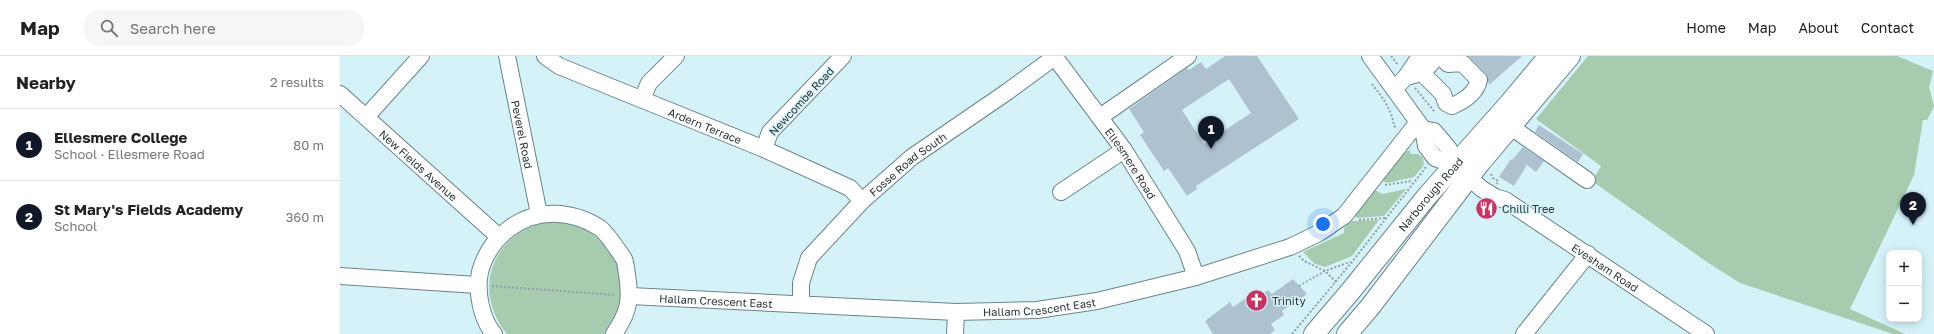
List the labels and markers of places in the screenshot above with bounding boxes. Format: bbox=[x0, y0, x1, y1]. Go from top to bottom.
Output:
pin: 1 bbox=[1198, 116, 1224, 149]
pin: 2 bbox=[1900, 192, 1926, 225]
restaurant icon: Chilli Tree bbox=[1473, 195, 1499, 221]
place label: Chilli Tree bbox=[1502, 202, 1555, 215]
church icon: Trinity bbox=[1244, 287, 1270, 313]
place label: Trinity bbox=[1272, 294, 1306, 307]

